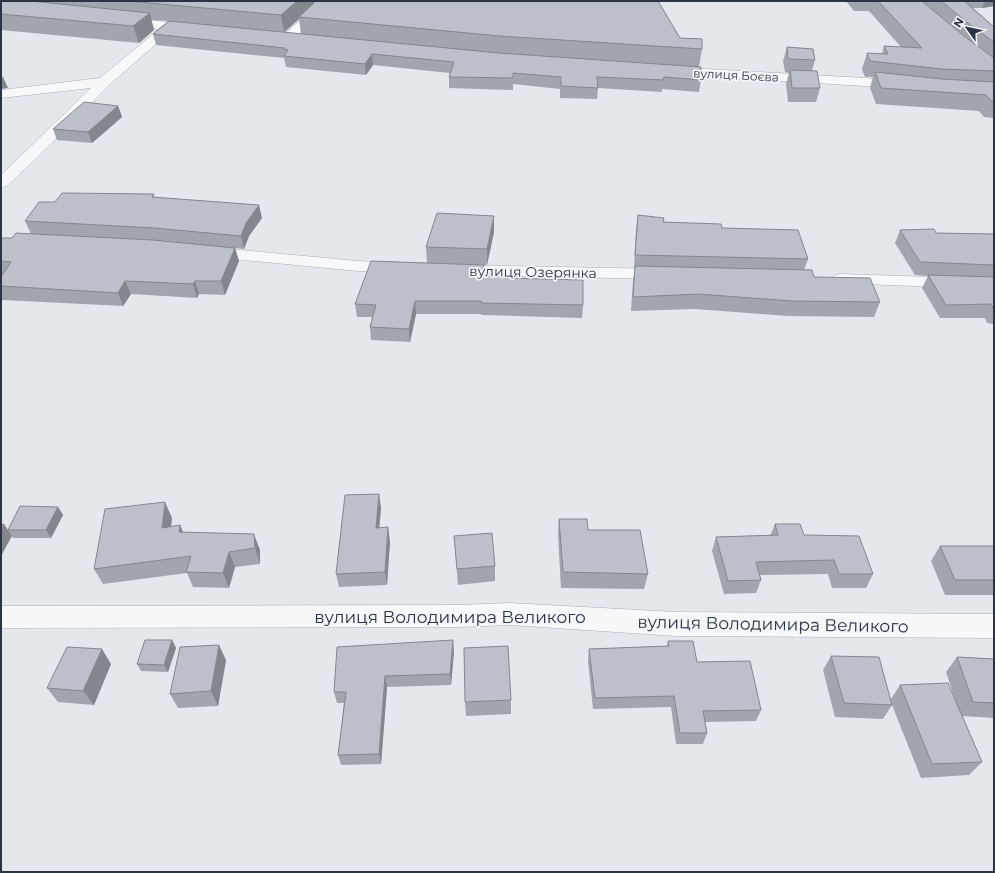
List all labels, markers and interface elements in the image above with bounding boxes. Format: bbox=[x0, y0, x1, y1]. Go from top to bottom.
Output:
north arrow bbox=[947, 8, 987, 48]
text: N bbox=[950, 15, 967, 30]
street label: вулиця Боєва bbox=[693, 65, 779, 85]
street label: вулиця Озерянка bbox=[469, 262, 597, 282]
street label: вулиця Володимира Великого bbox=[314, 607, 586, 627]
street label: вулиця Володимира Великого bbox=[637, 612, 909, 636]

